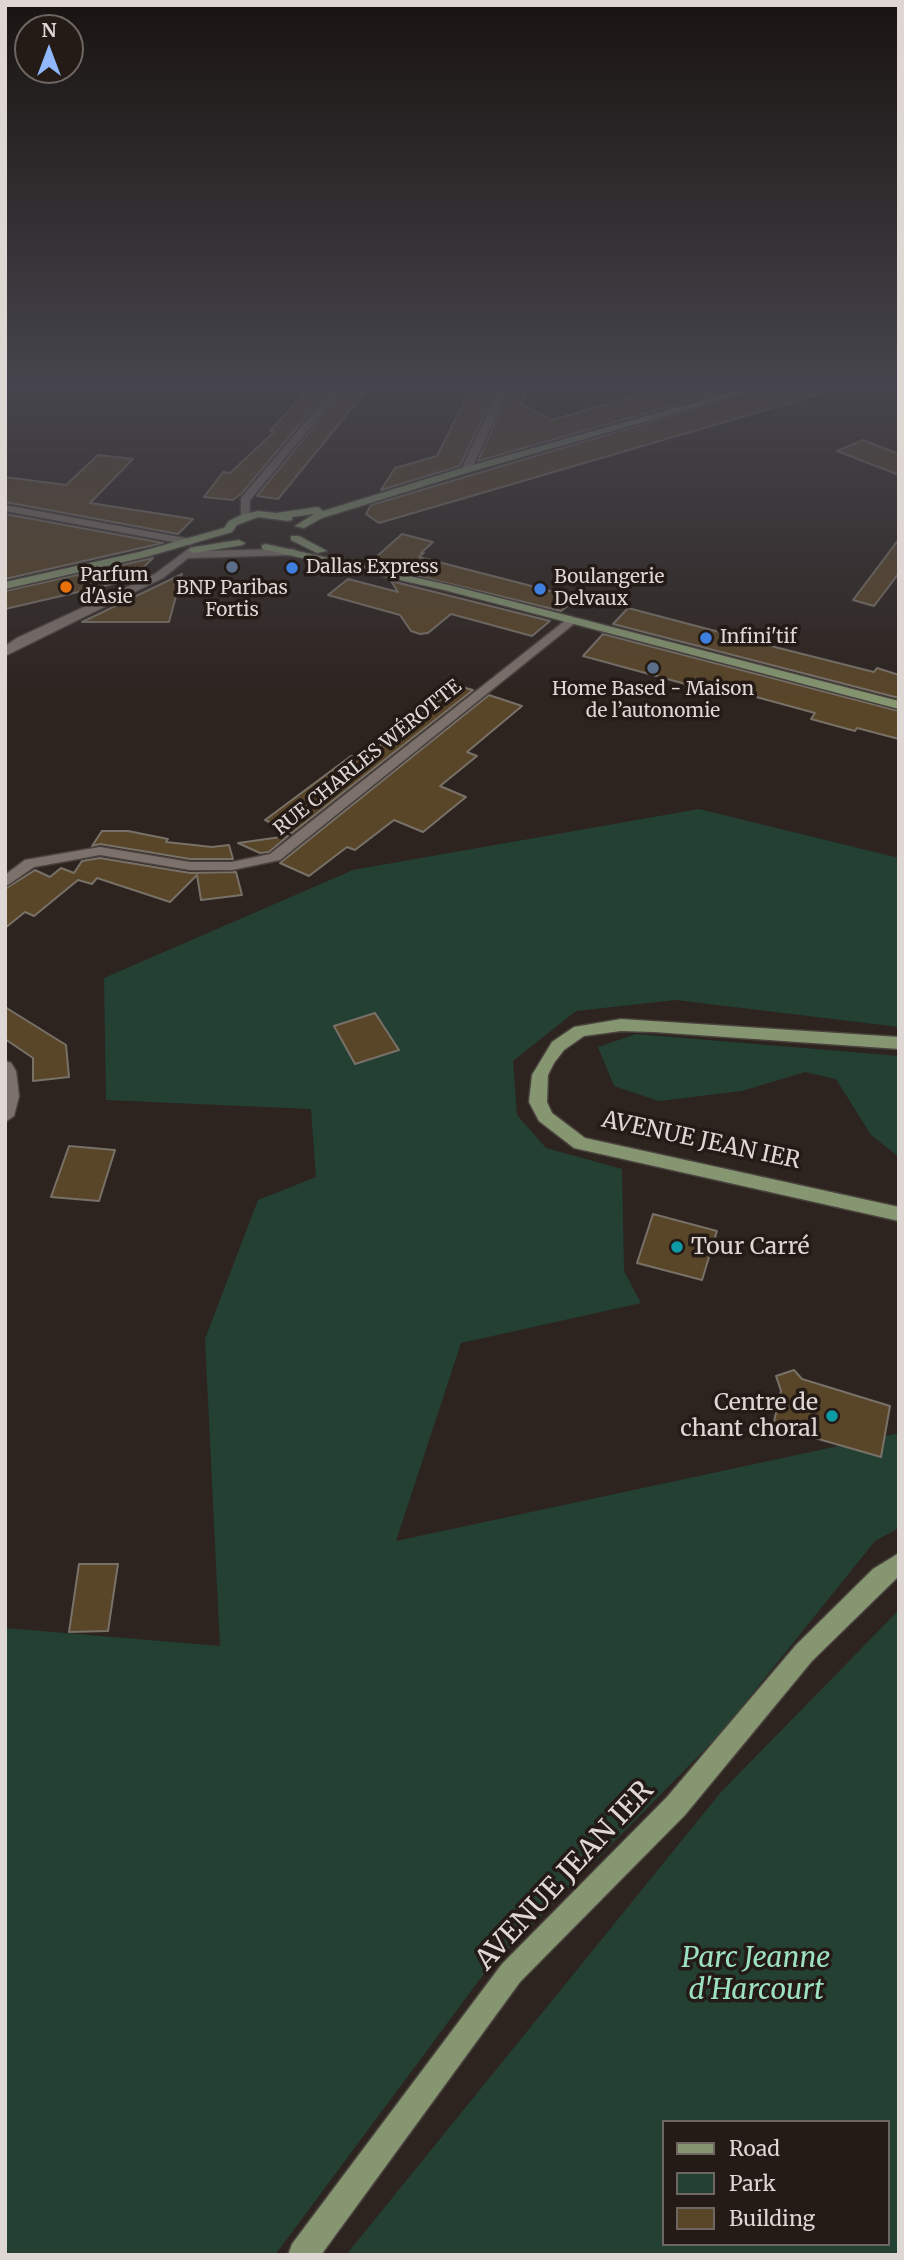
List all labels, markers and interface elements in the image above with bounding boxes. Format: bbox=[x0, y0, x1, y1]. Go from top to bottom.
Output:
north arrow bbox=[14, 14, 84, 84]
text: N bbox=[41, 18, 57, 42]
place label: Dallas Express bbox=[306, 557, 439, 579]
marker: BNP Paribas Fortis bbox=[224, 559, 240, 575]
marker: Dallas Express bbox=[284, 560, 300, 576]
place label: Parfum d'Asie bbox=[80, 565, 149, 609]
place label: Boulangerie Delvaux bbox=[554, 567, 664, 611]
place label: BNP Paribas Fortis bbox=[176, 578, 288, 622]
marker: Parfum d'Asie bbox=[58, 579, 74, 595]
marker: Boulangerie Delvaux bbox=[532, 581, 548, 597]
place label: Infini'tif bbox=[720, 627, 797, 649]
marker: Infini'tif bbox=[698, 630, 714, 646]
marker: Home Based - Maison de l’autonomie bbox=[645, 660, 661, 676]
street label: RUE CHARLES WÉROTTE bbox=[270, 675, 466, 841]
place label: Home Based - Maison de l’autonomie bbox=[552, 679, 754, 723]
street label: AVENUE JEAN IER bbox=[599, 1106, 803, 1176]
place label: Tour Carré bbox=[691, 1233, 809, 1261]
marker: Tour Carré bbox=[669, 1239, 685, 1255]
place label: Centre de chant choral bbox=[680, 1389, 818, 1443]
marker: Centre de chant choral bbox=[824, 1408, 840, 1424]
street label: AVENUE JEAN IER bbox=[469, 1775, 661, 1977]
park label: Parc Jeanne d'Harcourt bbox=[682, 1942, 830, 2008]
legend bbox=[662, 2120, 890, 2246]
text: Road bbox=[729, 2135, 780, 2162]
text: Park bbox=[729, 2170, 776, 2197]
text: Building bbox=[729, 2205, 815, 2232]

